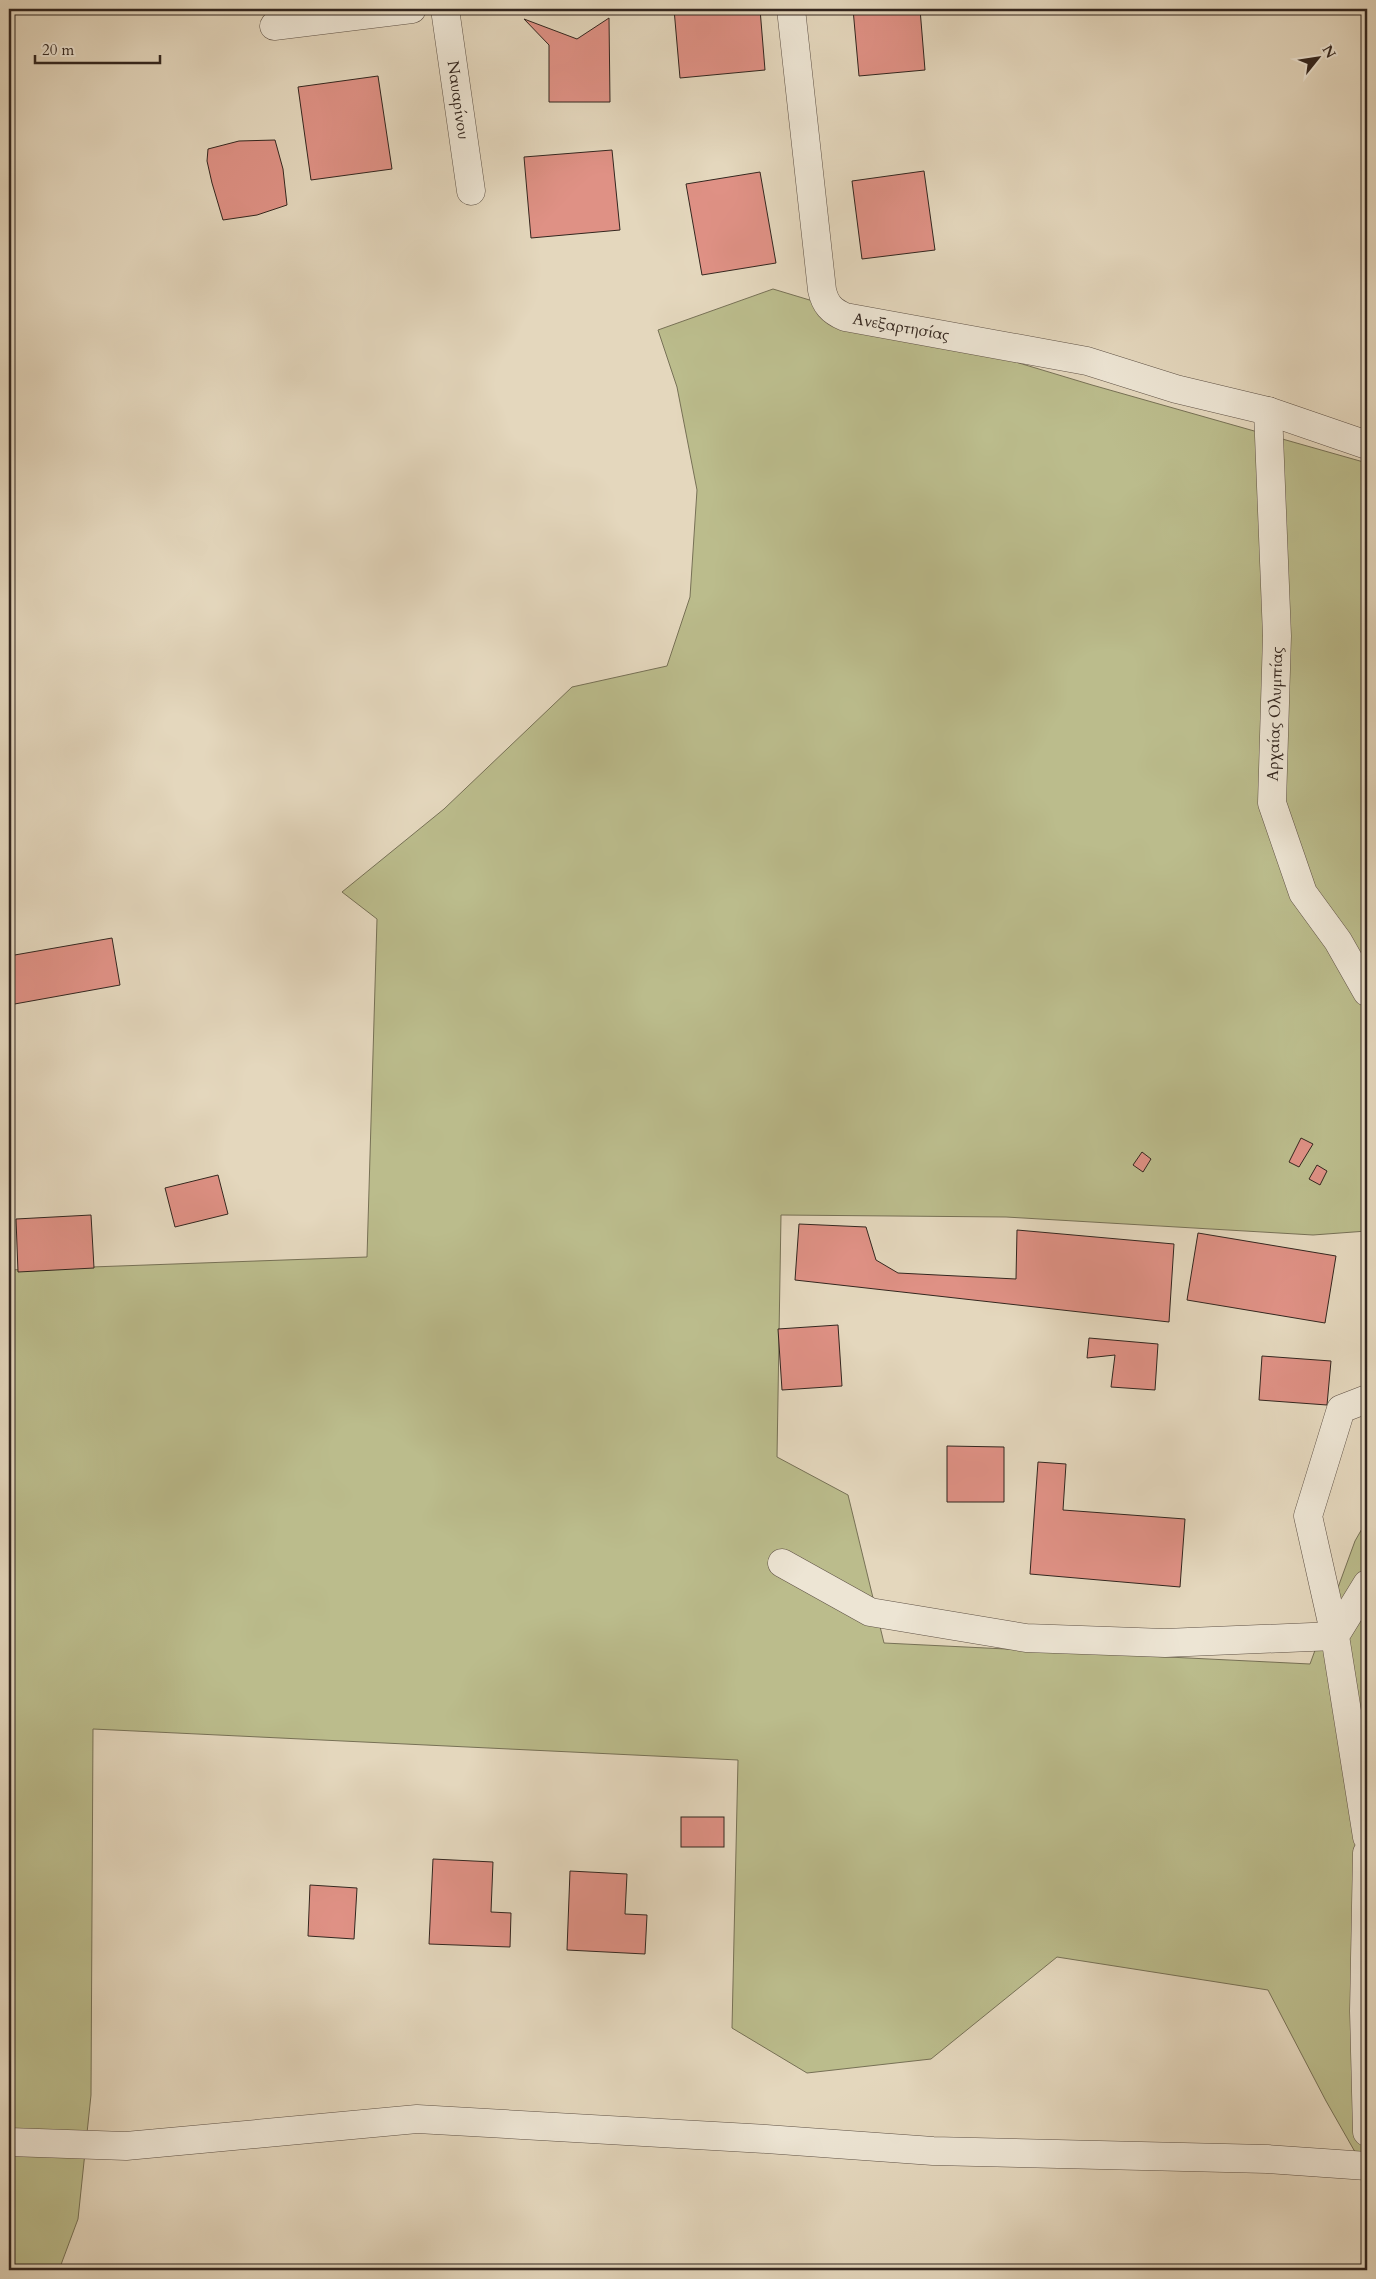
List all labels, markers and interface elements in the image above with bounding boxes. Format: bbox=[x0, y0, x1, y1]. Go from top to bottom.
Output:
scale bar bbox=[35, 32, 160, 64]
north arrow bbox=[1294, 32, 1344, 82]
text: 20 m bbox=[42, 40, 74, 60]
text: N bbox=[1318, 42, 1340, 62]
street label: Ναυαρίνου bbox=[442, 59, 474, 141]
street label: Ανεξαρτησίας bbox=[851, 308, 951, 346]
street label: Αρχαίας Ολυμπίας bbox=[1262, 646, 1288, 782]

